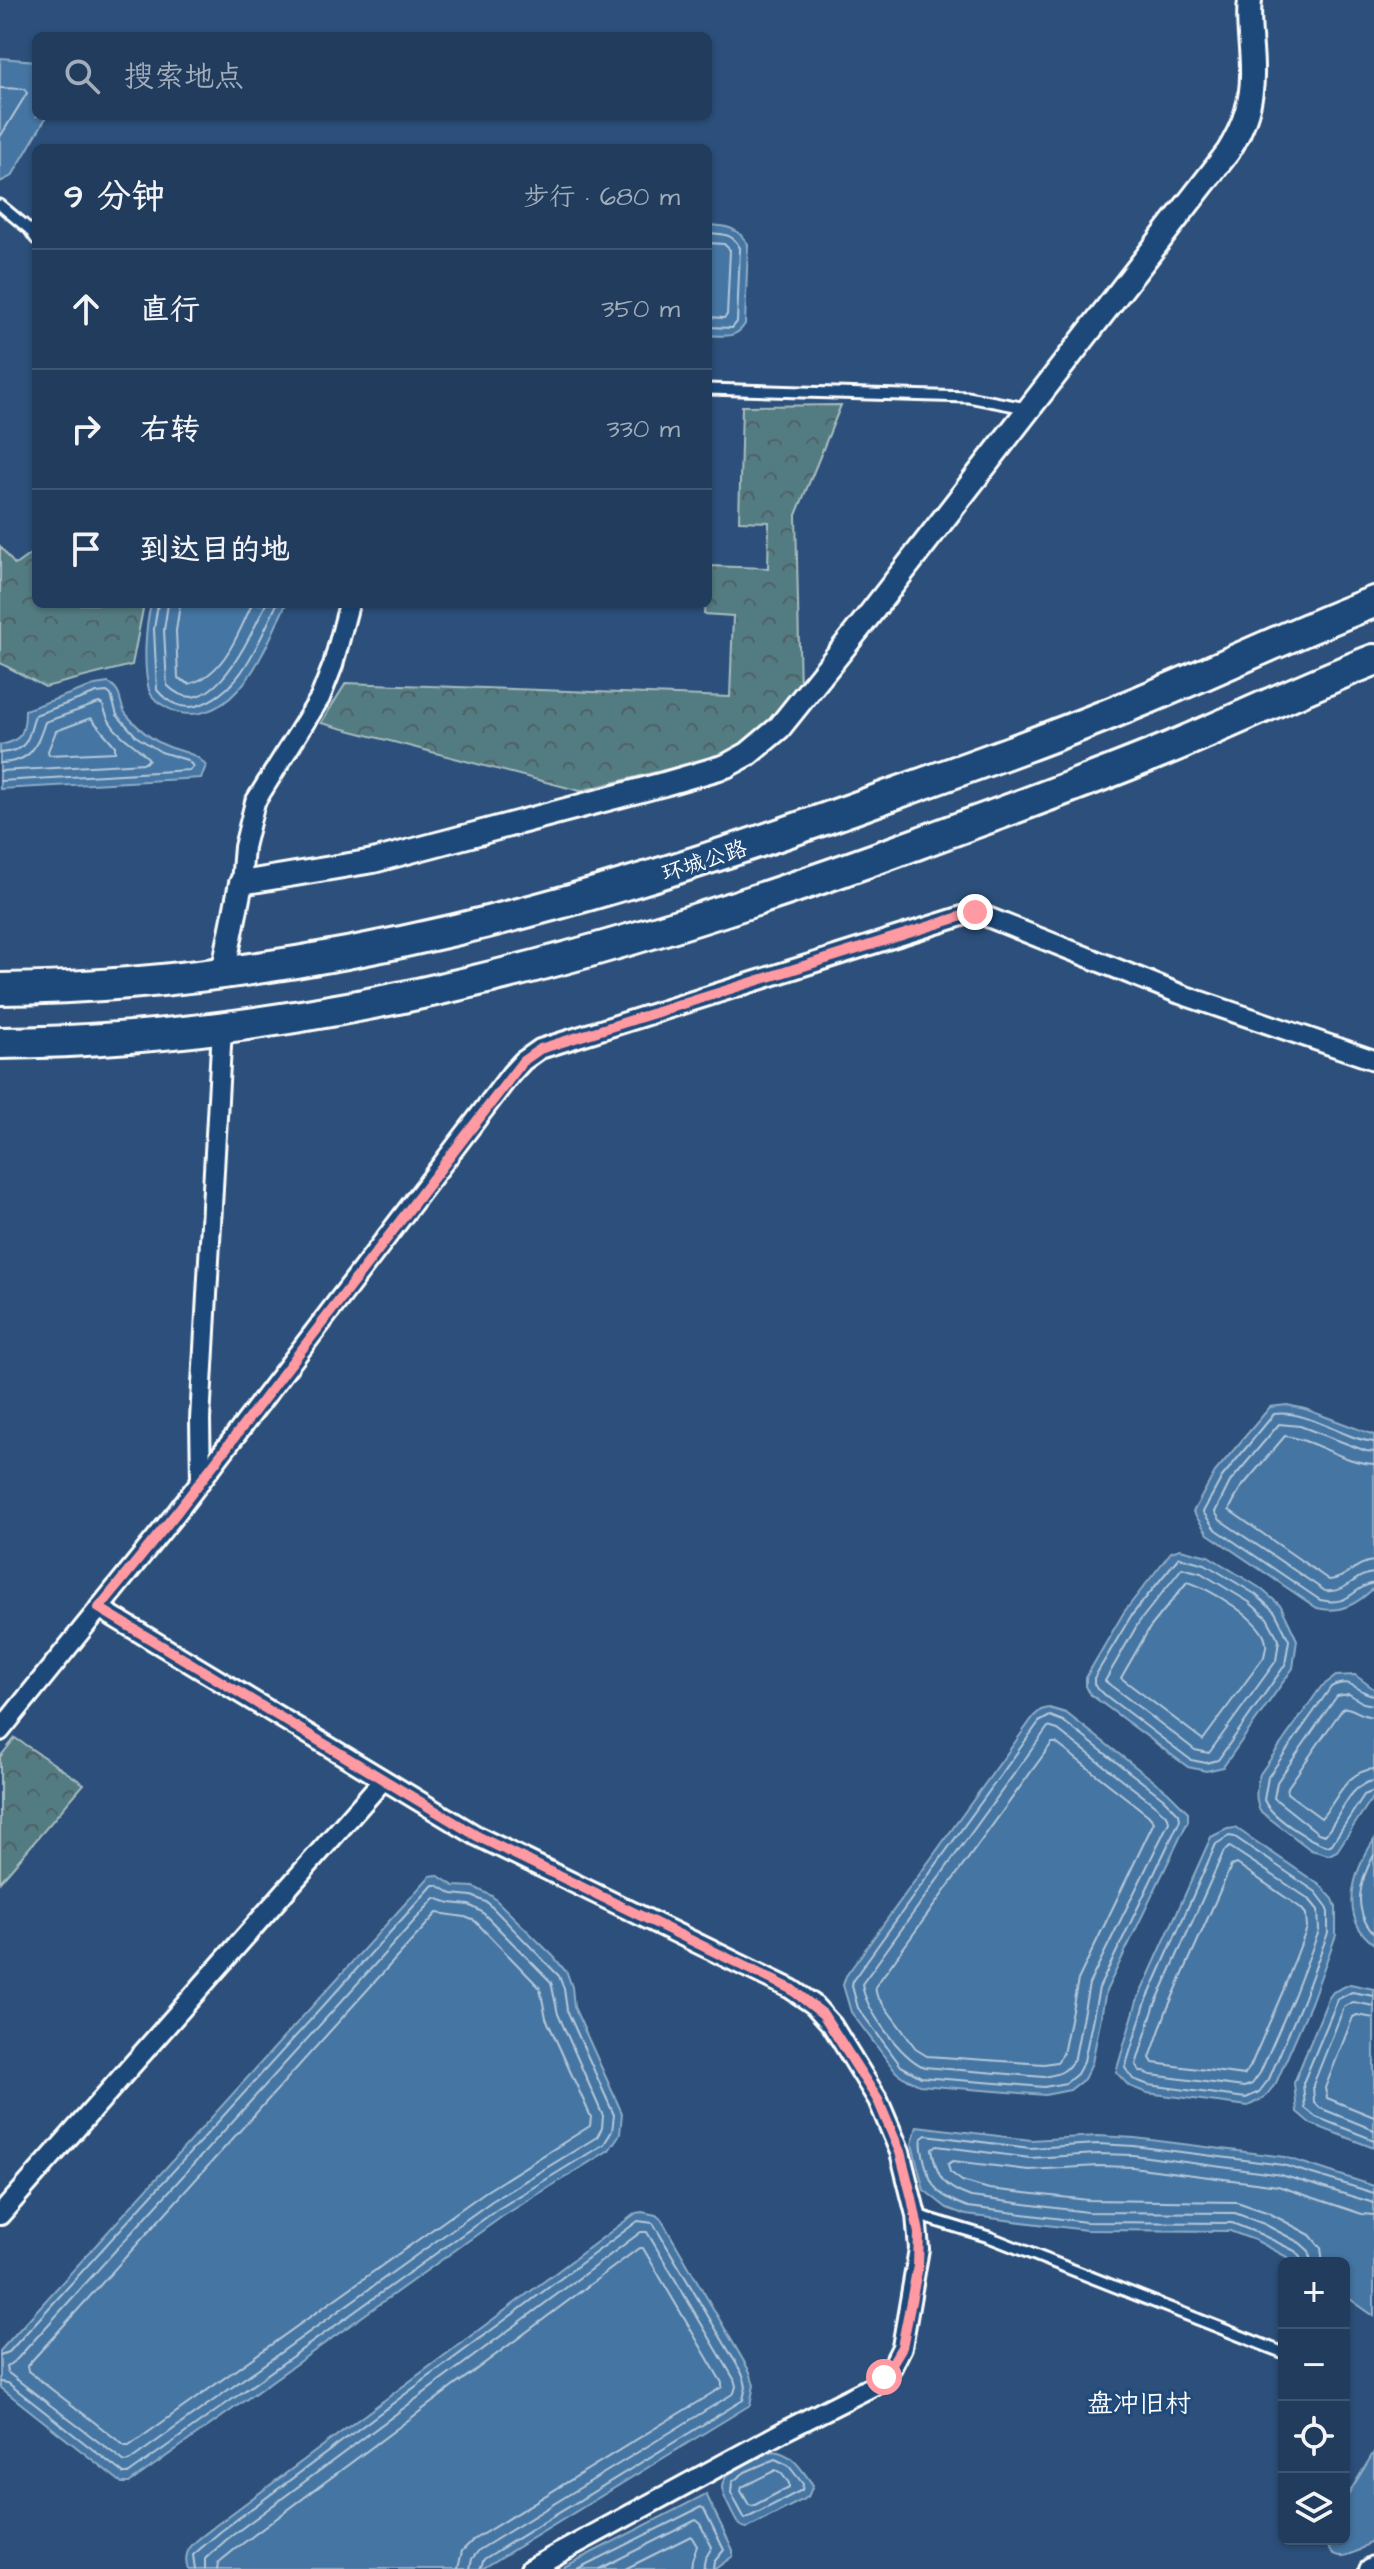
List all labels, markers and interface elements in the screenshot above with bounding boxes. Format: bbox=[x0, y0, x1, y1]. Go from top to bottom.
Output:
search box bbox=[32, 32, 712, 120]
icon: search bbox=[60, 54, 104, 98]
text: 搜索地点 bbox=[124, 56, 244, 98]
text: 9 分钟 bbox=[64, 173, 165, 221]
text: 步行 · 680 m bbox=[523, 179, 680, 215]
icon: ahead bbox=[64, 287, 108, 331]
text: 直行 bbox=[140, 289, 200, 331]
text: 350 m bbox=[601, 291, 680, 327]
icon: right bbox=[64, 407, 108, 451]
text: 右转 bbox=[140, 409, 200, 451]
text: 330 m bbox=[606, 411, 680, 447]
icon: arrive bbox=[64, 527, 108, 571]
text: 到达目的地 bbox=[140, 529, 290, 571]
street label: 环城公路 bbox=[658, 833, 751, 890]
route end bbox=[957, 894, 993, 930]
map controls bbox=[1278, 2257, 1350, 2545]
button: + bbox=[1278, 2257, 1350, 2329]
button: − bbox=[1278, 2329, 1350, 2401]
route start bbox=[866, 2359, 902, 2395]
district label: 盘冲旧村 bbox=[1087, 2386, 1191, 2422]
button: locate bbox=[1278, 2401, 1350, 2473]
button: layers bbox=[1278, 2473, 1350, 2545]

